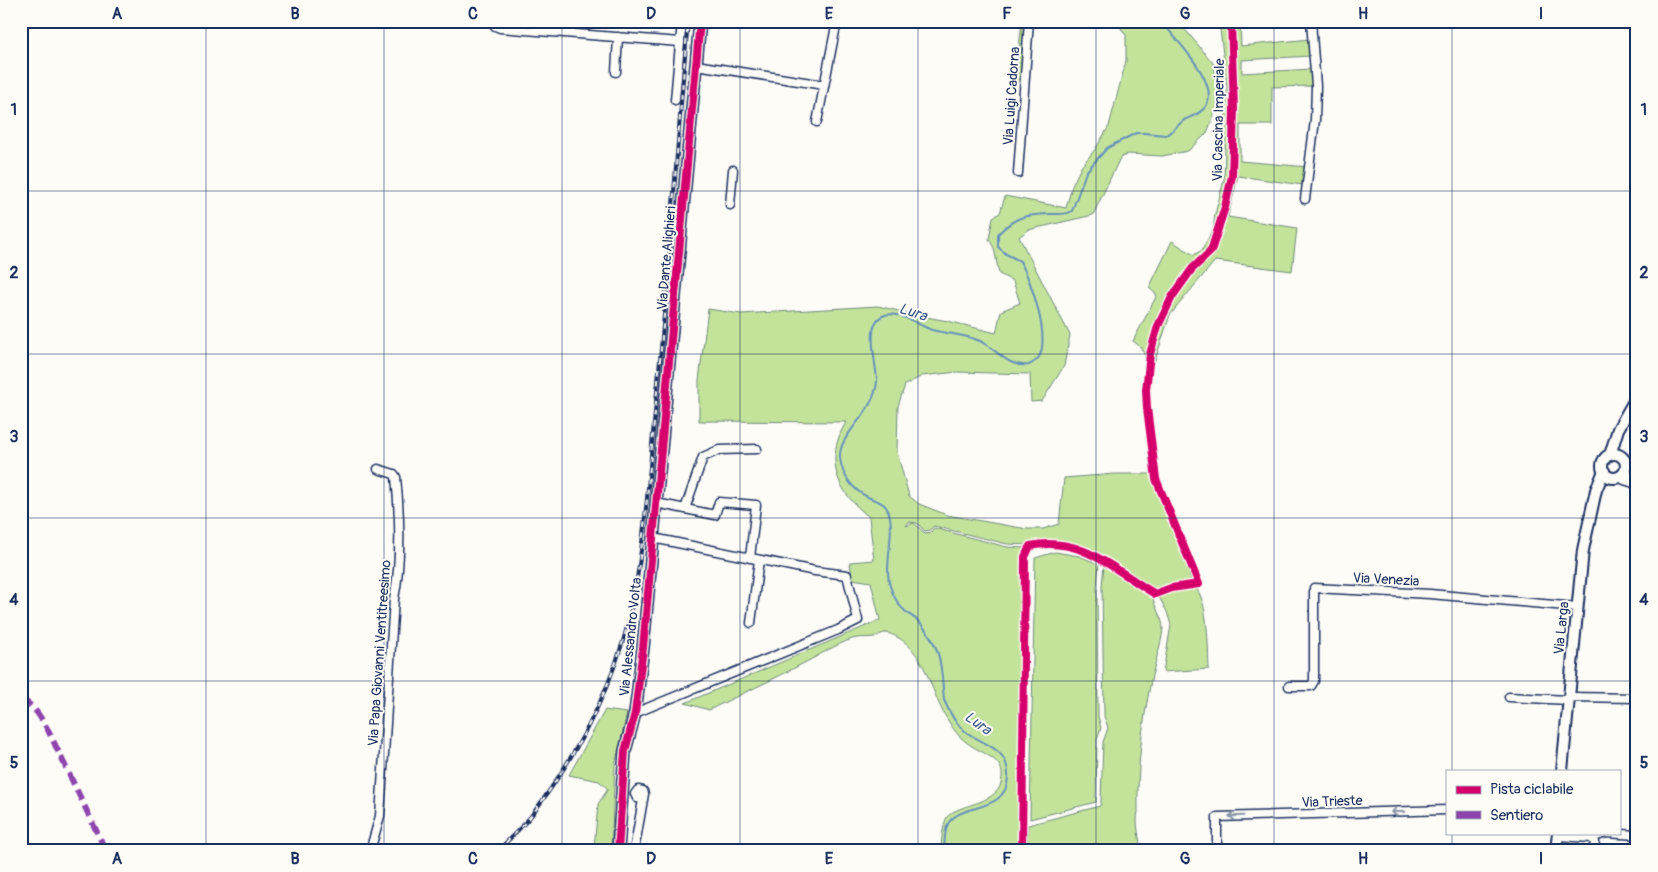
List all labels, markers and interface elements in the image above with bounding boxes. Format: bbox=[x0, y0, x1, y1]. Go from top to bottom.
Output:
text: A bbox=[112, 4, 123, 24]
text: B bbox=[290, 4, 300, 24]
text: C bbox=[468, 4, 478, 24]
text: D bbox=[646, 4, 656, 24]
text: E bbox=[825, 4, 834, 24]
text: F bbox=[1002, 4, 1012, 24]
text: G bbox=[1180, 4, 1191, 24]
text: H bbox=[1358, 4, 1368, 24]
text: I bbox=[1539, 4, 1543, 24]
street label: Via Luigi Cadorna bbox=[1000, 46, 1023, 146]
street label: Via Cascina Imperiale bbox=[1209, 58, 1228, 182]
text: 1 bbox=[11, 100, 17, 120]
text: 1 bbox=[1641, 100, 1647, 120]
street label: Via Dante Alighieri bbox=[653, 205, 680, 311]
text: 2 bbox=[10, 263, 19, 283]
text: 2 bbox=[1640, 263, 1649, 283]
water label: Lura bbox=[896, 299, 930, 326]
text: 3 bbox=[10, 427, 19, 447]
text: 3 bbox=[1640, 427, 1649, 447]
street label: Via Papa Giovanni Ventitreesimo bbox=[365, 559, 395, 747]
street label: Via Venezia bbox=[1352, 569, 1420, 590]
street label: Via Alessandro Volta bbox=[616, 577, 645, 698]
text: 4 bbox=[9, 590, 19, 610]
text: 4 bbox=[1639, 590, 1649, 610]
street label: Via Larga bbox=[1550, 601, 1573, 655]
water label: Lura bbox=[961, 707, 996, 740]
text: 5 bbox=[10, 753, 19, 773]
text: 5 bbox=[1640, 753, 1649, 773]
legend bbox=[1446, 770, 1620, 834]
text: Pista ciclabile bbox=[1490, 780, 1574, 799]
street label: Via Trieste bbox=[1301, 792, 1363, 811]
text: Sentiero bbox=[1490, 806, 1543, 825]
one-way arrow bbox=[1390, 807, 1406, 816]
one-way arrow bbox=[1228, 812, 1244, 821]
text: A bbox=[112, 849, 123, 869]
text: B bbox=[290, 849, 300, 869]
text: C bbox=[468, 849, 478, 869]
text: D bbox=[646, 849, 656, 869]
text: E bbox=[825, 849, 834, 869]
text: F bbox=[1002, 849, 1012, 869]
text: G bbox=[1180, 849, 1191, 869]
text: H bbox=[1358, 849, 1368, 869]
text: I bbox=[1539, 849, 1543, 869]

